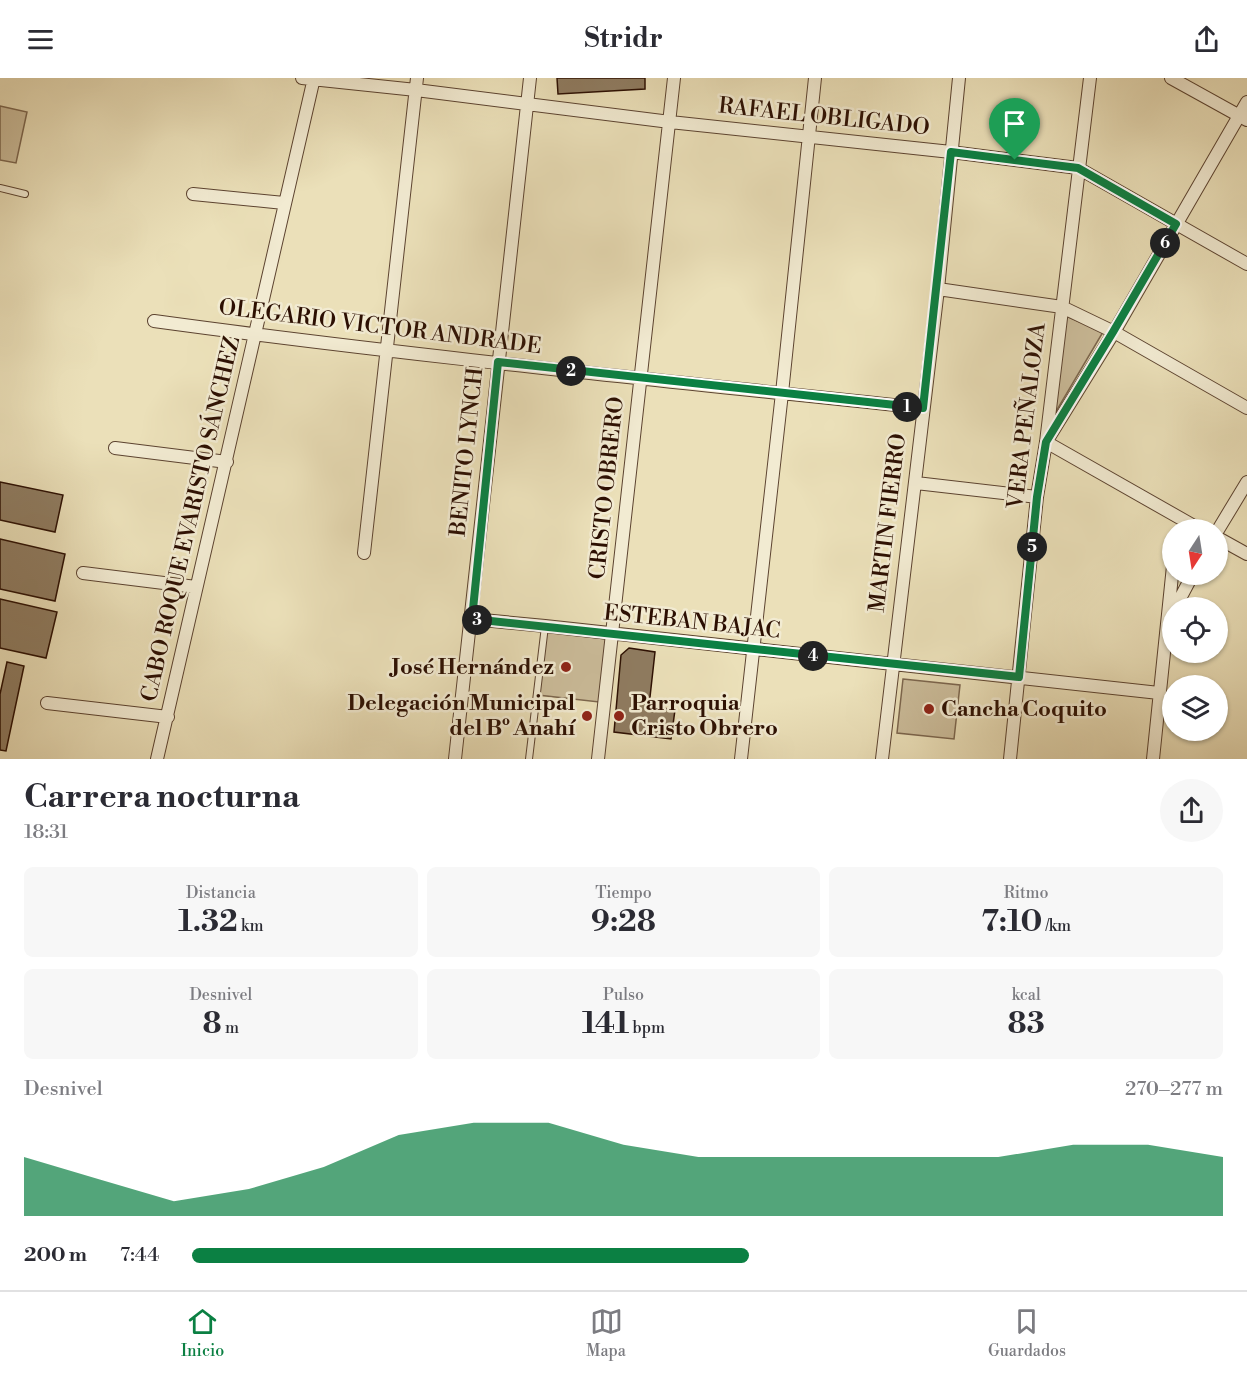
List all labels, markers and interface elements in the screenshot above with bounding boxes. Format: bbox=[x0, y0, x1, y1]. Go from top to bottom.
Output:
text: Stridr bbox=[584, 22, 663, 56]
icon: menu bbox=[24, 23, 57, 56]
icon: share bbox=[1190, 23, 1223, 56]
street label: RAFAEL OBLIGADO bbox=[717, 92, 931, 142]
pin bbox=[989, 98, 1040, 160]
icon: arrive bbox=[998, 107, 1031, 140]
pin: 6 bbox=[1150, 228, 1180, 258]
text: 6 bbox=[1160, 233, 1170, 253]
street label: OLEGARIO VICTOR ANDRADE bbox=[217, 294, 543, 360]
street label: VERA PEÑALOZA bbox=[1001, 320, 1052, 512]
street label: CABO ROQUE EVARISTO SÁNCHEZ bbox=[135, 333, 246, 704]
pin: 2 bbox=[556, 356, 586, 386]
text: 2 bbox=[566, 361, 576, 381]
street label: BENITO LYNCH bbox=[445, 366, 489, 539]
pin: 1 bbox=[892, 392, 922, 422]
street label: CRISTO OBRERO bbox=[584, 395, 630, 581]
text: 1 bbox=[903, 397, 911, 417]
street label: MARTIN FIERRO bbox=[864, 432, 912, 614]
north arrow bbox=[1162, 519, 1228, 585]
map controls bbox=[1162, 519, 1228, 741]
pin: 5 bbox=[1017, 532, 1047, 562]
text: 5 bbox=[1027, 537, 1037, 557]
button: locate bbox=[1162, 597, 1228, 663]
street label: ESTEBAN BAJAC bbox=[602, 599, 782, 645]
pin: 3 bbox=[462, 605, 492, 635]
text: 3 bbox=[472, 610, 482, 630]
pin: 4 bbox=[798, 641, 828, 671]
text: 4 bbox=[808, 646, 818, 666]
place label: José Hernández bbox=[389, 654, 554, 681]
marker: José Hernández bbox=[559, 660, 573, 674]
button: layers bbox=[1162, 675, 1228, 741]
place label: Delegación Municipal del Bº Anahí bbox=[348, 690, 577, 742]
place label: Parroquia Cristo Obrero bbox=[631, 690, 778, 742]
place label: Cancha Coquito bbox=[941, 696, 1107, 723]
marker: Cancha Coquito bbox=[922, 702, 936, 716]
marker: Delegación Municipal del Bº Anahí bbox=[580, 709, 594, 723]
marker: Parroquia Cristo Obrero bbox=[612, 709, 626, 723]
text: Carrera nocturna bbox=[24, 777, 300, 818]
button: share bbox=[1160, 779, 1223, 842]
text: 18:31 bbox=[24, 820, 68, 845]
text: Distancia bbox=[186, 883, 256, 903]
text: Tiempo bbox=[595, 883, 652, 903]
text: Ritmo bbox=[1004, 883, 1049, 903]
text: 1.32 bbox=[178, 903, 238, 941]
text: 9:28 bbox=[591, 903, 656, 941]
text: 7:10 bbox=[981, 903, 1042, 941]
text: km bbox=[238, 916, 264, 936]
text: /km bbox=[1042, 916, 1071, 936]
text: Desnivel bbox=[189, 985, 252, 1005]
text: Pulso bbox=[603, 985, 644, 1005]
text: kcal bbox=[1012, 985, 1041, 1005]
text: 8 bbox=[203, 1005, 222, 1043]
text: 141 bbox=[582, 1005, 629, 1043]
text: 83 bbox=[1008, 1005, 1045, 1043]
text: m bbox=[222, 1018, 239, 1038]
text: bpm bbox=[629, 1018, 665, 1038]
text: Desnivel bbox=[24, 1077, 103, 1102]
text: 270–277 m bbox=[1125, 1077, 1223, 1102]
text: 200 m bbox=[24, 1243, 87, 1268]
text: 7:44 bbox=[120, 1243, 159, 1268]
tab: Inicio bbox=[181, 1305, 224, 1361]
tab: Mapa bbox=[586, 1305, 626, 1361]
tab: Guardados bbox=[988, 1305, 1066, 1361]

